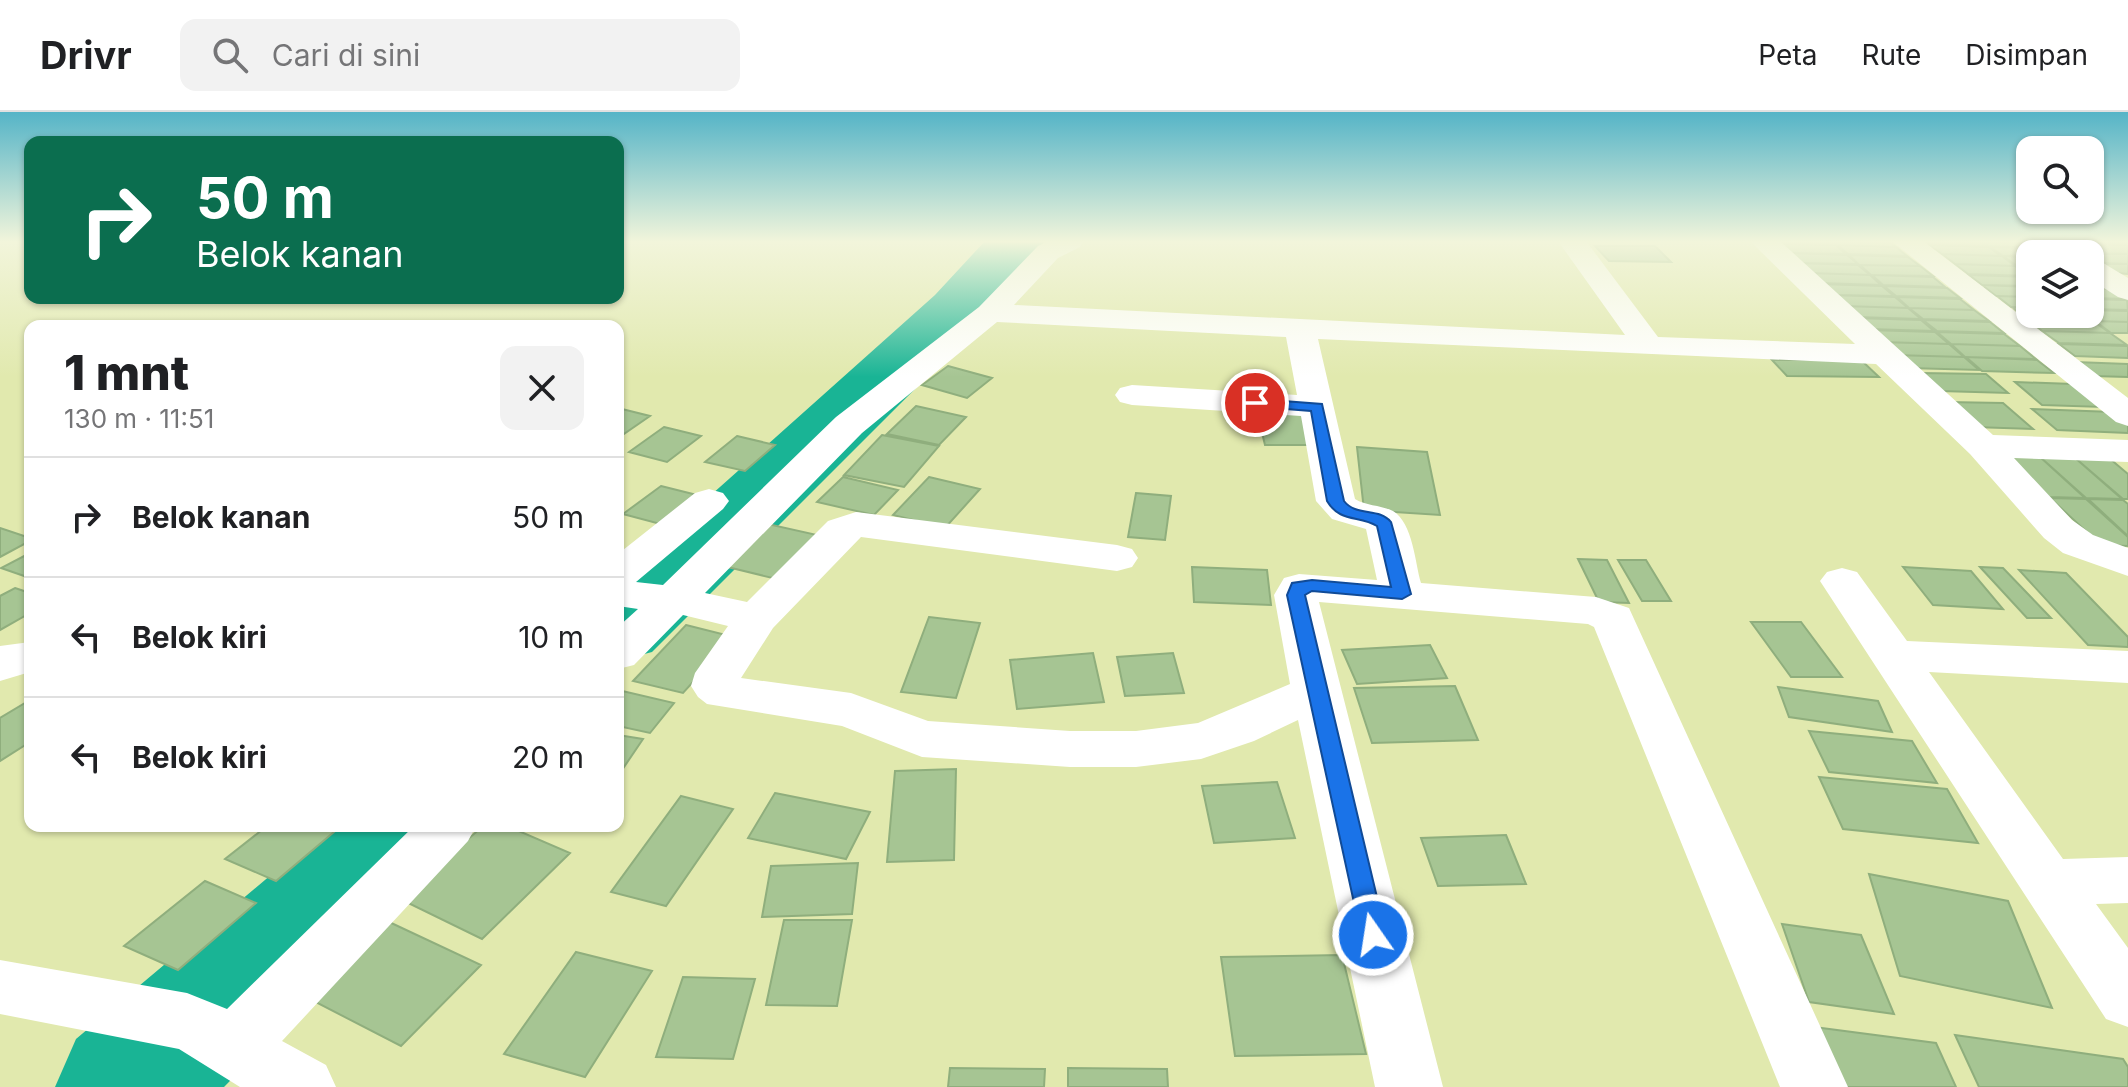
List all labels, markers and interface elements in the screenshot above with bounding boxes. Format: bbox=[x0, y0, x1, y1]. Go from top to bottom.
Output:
search box bbox=[180, 19, 740, 91]
text: Drivr bbox=[40, 32, 132, 78]
icon: search bbox=[208, 33, 252, 77]
text: Cari di sini bbox=[272, 37, 420, 73]
text: Peta bbox=[1758, 38, 1817, 72]
text: Rute bbox=[1861, 38, 1921, 72]
text: Disimpan bbox=[1965, 38, 2088, 72]
map controls bbox=[2016, 136, 2104, 328]
button: search bbox=[2016, 136, 2104, 224]
text: 50 m bbox=[196, 164, 334, 232]
icon: right bbox=[64, 168, 168, 272]
text: Belok kanan bbox=[196, 232, 403, 276]
button: layers bbox=[2016, 240, 2104, 328]
text: 1 mnt bbox=[64, 343, 189, 402]
button: close bbox=[500, 346, 584, 430]
pin bbox=[1221, 369, 1289, 437]
icon: arrive bbox=[1233, 381, 1277, 425]
text: 130 m · 11:51 bbox=[64, 403, 214, 434]
icon: right bbox=[64, 495, 108, 539]
text: Belok kanan bbox=[132, 499, 310, 535]
text: 50 m bbox=[512, 499, 584, 535]
icon: left bbox=[64, 615, 108, 659]
text: Belok kiri bbox=[132, 619, 267, 655]
text: 10 m bbox=[518, 619, 584, 655]
icon: left bbox=[64, 735, 108, 779]
text: Belok kiri bbox=[132, 739, 267, 775]
text: 20 m bbox=[512, 739, 584, 775]
position arrow bbox=[1331, 893, 1415, 977]

